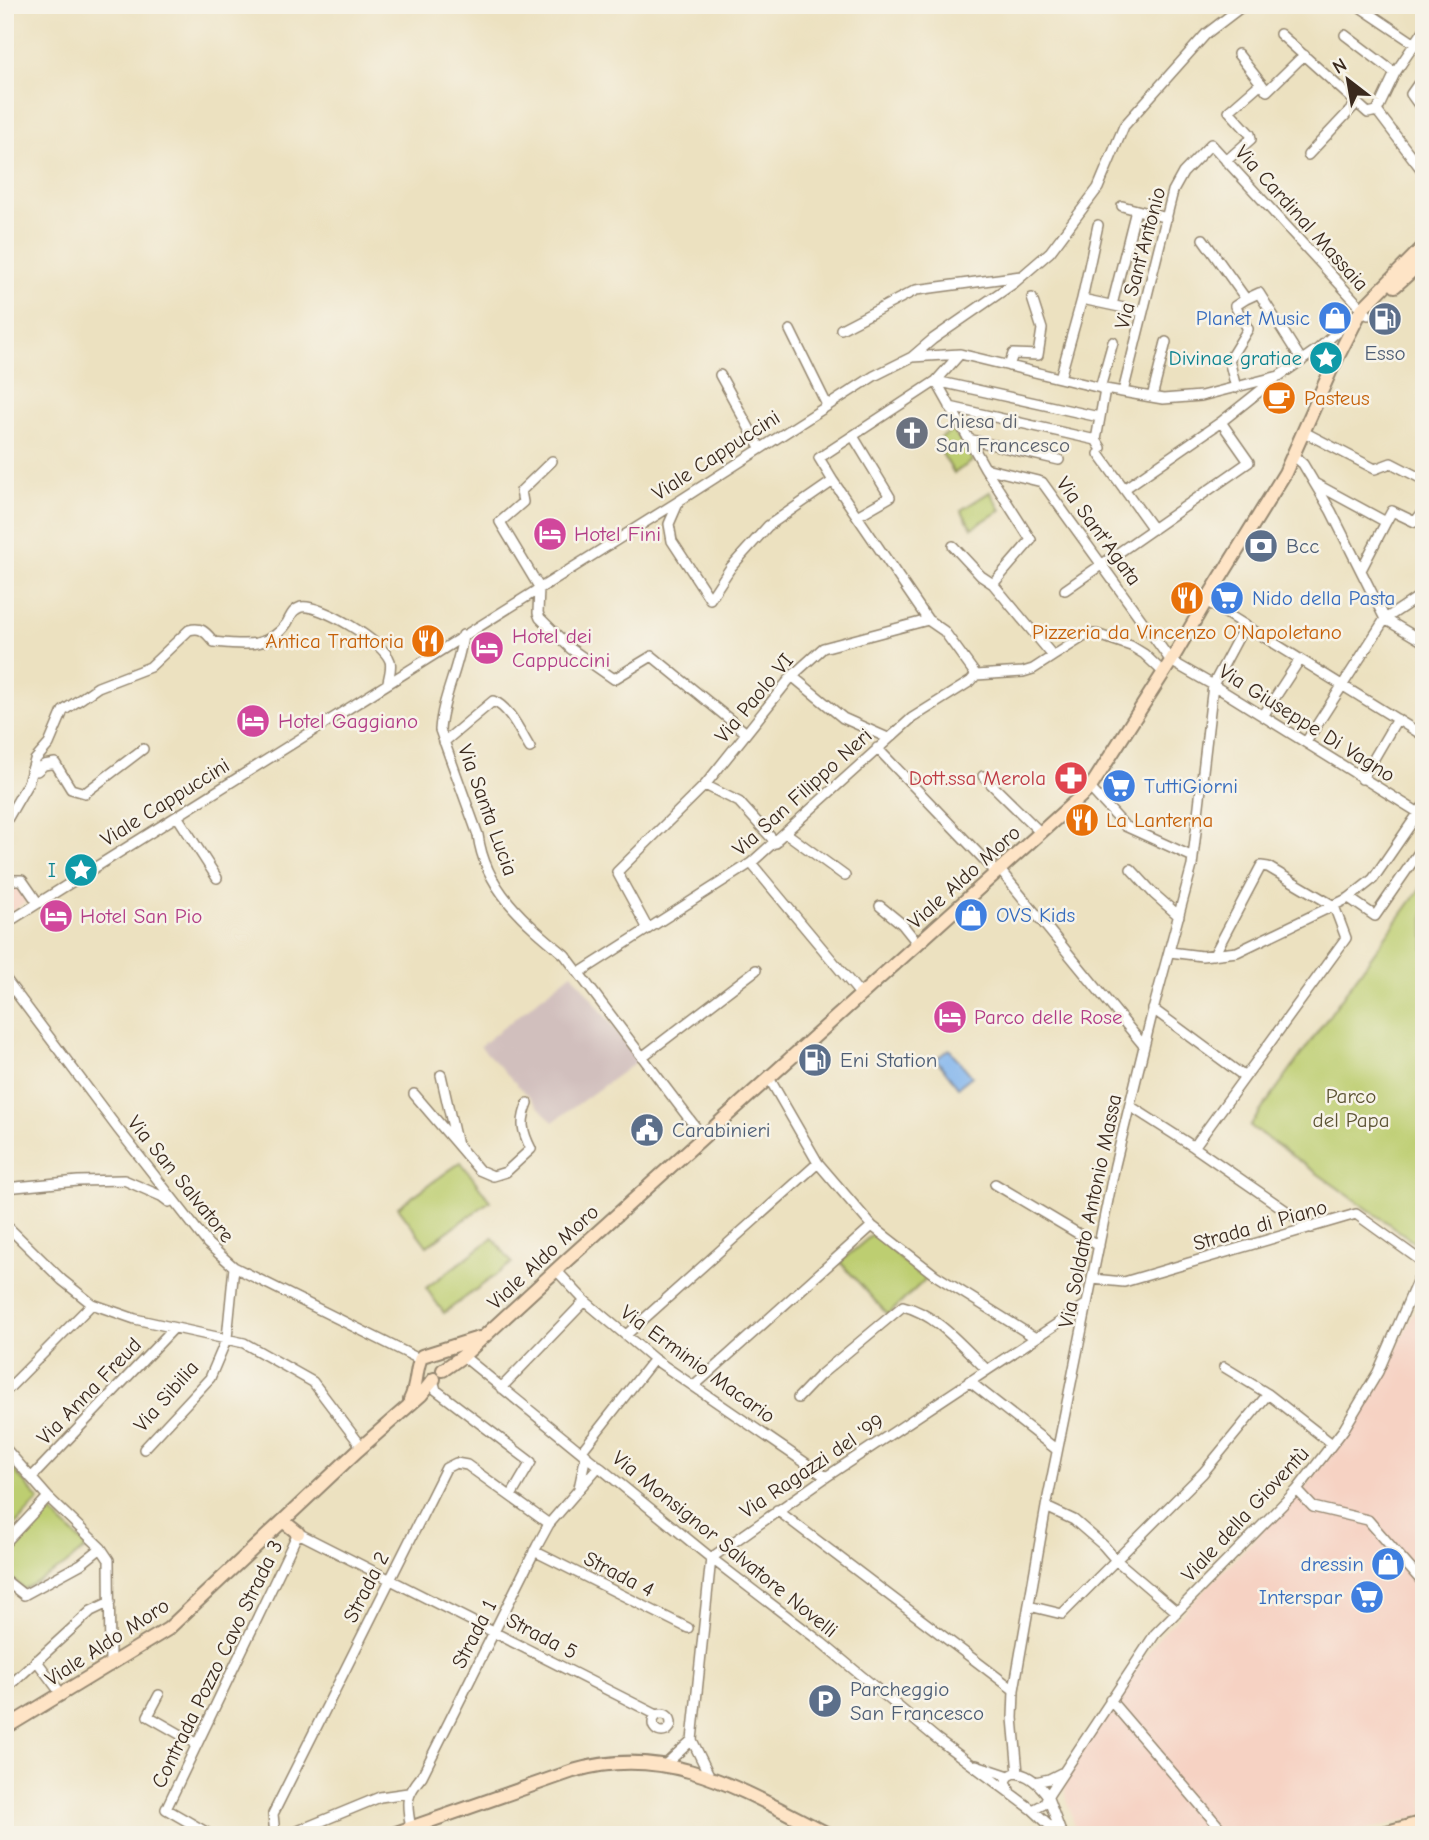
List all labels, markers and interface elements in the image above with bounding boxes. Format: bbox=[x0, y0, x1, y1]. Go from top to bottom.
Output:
north arrow bbox=[1314, 46, 1384, 116]
text: N bbox=[1329, 54, 1351, 79]
street label: Via Cardinal Massaia bbox=[1230, 140, 1374, 296]
street label: Via Sant'Antonio bbox=[1110, 184, 1170, 332]
shop icon: Planet Music bbox=[1316, 299, 1354, 337]
fuel station icon: Esso bbox=[1366, 300, 1404, 338]
place label: Planet Music bbox=[1196, 306, 1310, 330]
place icon: Divinae gratiae bbox=[1307, 339, 1345, 377]
place label: Esso bbox=[1364, 341, 1406, 365]
place label: Divinae gratiae bbox=[1168, 346, 1302, 370]
cafe icon: Pasteus bbox=[1260, 379, 1298, 417]
place label: Pasteus bbox=[1304, 386, 1370, 410]
street label: Viale Cappuccini bbox=[648, 405, 784, 505]
place label: Chiesa di San Francesco bbox=[936, 409, 1070, 457]
church icon: Chiesa di San Francesco bbox=[893, 414, 931, 452]
street label: Via Sant'Agata bbox=[1052, 472, 1146, 590]
hotel icon: Hotel Fini bbox=[531, 515, 569, 553]
place label: Hotel Fini bbox=[574, 522, 661, 546]
bank icon: Bcc bbox=[1242, 527, 1280, 565]
place label: Bcc bbox=[1286, 534, 1319, 558]
restaurant icon: Pizzeria da Vincenzo O'Napoletano bbox=[1168, 579, 1206, 617]
supermarket icon: Nido della Pasta bbox=[1208, 579, 1246, 617]
place label: Nido della Pasta bbox=[1252, 586, 1395, 610]
place label: Pizzeria da Vincenzo O'Napoletano bbox=[1032, 620, 1342, 644]
restaurant icon: Antica Trattoria bbox=[409, 622, 447, 660]
place label: Hotel dei Cappuccini bbox=[512, 624, 610, 672]
place label: Antica Trattoria bbox=[265, 629, 404, 653]
hotel icon: Hotel dei Cappuccini bbox=[468, 629, 506, 667]
street label: Via Paolo VI bbox=[710, 649, 798, 747]
street label: Via Giuseppe Di Vagno bbox=[1214, 659, 1400, 787]
hotel icon: Hotel Gaggiano bbox=[234, 702, 272, 740]
place label: Hotel Gaggiano bbox=[278, 709, 418, 733]
street label: Via San Filippo Neri bbox=[727, 723, 877, 861]
street label: Via Santa Lucia bbox=[453, 741, 523, 879]
street label: Viale Cappuccini bbox=[96, 753, 234, 851]
pharmacy icon: Dott.ssa Merola bbox=[1052, 759, 1090, 797]
place label: Dott.ssa Merola bbox=[909, 766, 1046, 790]
supermarket icon: TuttiGiorni bbox=[1100, 767, 1138, 805]
place label: TuttiGiorni bbox=[1144, 774, 1238, 798]
restaurant icon: La Lanterna bbox=[1063, 801, 1101, 839]
place label: La Lanterna bbox=[1106, 808, 1213, 832]
street label: Viale Aldo Moro bbox=[903, 820, 1025, 934]
place icon: I bbox=[62, 851, 100, 889]
place label: I bbox=[48, 858, 56, 882]
shop icon: OVS Kids bbox=[952, 896, 990, 934]
hotel icon: Hotel San Pio bbox=[37, 897, 75, 935]
place label: OVS Kids bbox=[996, 903, 1075, 927]
place label: Hotel San Pio bbox=[80, 904, 202, 928]
hotel icon: Parco delle Rose bbox=[931, 998, 969, 1036]
place label: Parco delle Rose bbox=[974, 1005, 1122, 1029]
fuel station icon: Eni Station bbox=[796, 1041, 834, 1079]
place label: Eni Station bbox=[840, 1048, 937, 1072]
park label: Parco del Papa bbox=[1313, 1084, 1389, 1132]
street label: Via Soldato Antonio Massa bbox=[1054, 1092, 1126, 1330]
street label: Via San Salvatore bbox=[123, 1111, 239, 1247]
public building icon: Carabinieri bbox=[628, 1111, 666, 1149]
place label: Carabinieri bbox=[672, 1118, 771, 1142]
street label: Strada di Piano bbox=[1190, 1194, 1330, 1256]
street label: Viale Aldo Moro bbox=[483, 1200, 603, 1314]
street label: Via Erminio Macario bbox=[616, 1300, 780, 1428]
street label: Via Anna Freud bbox=[32, 1332, 146, 1450]
street label: Via Sibilia bbox=[129, 1356, 203, 1436]
street label: Via Ragazzi del '99 bbox=[735, 1409, 889, 1523]
street label: Viale della Gioventù bbox=[1176, 1442, 1314, 1586]
street label: Via Monsignor Salvatore Novelli bbox=[608, 1446, 842, 1642]
street label: Contrada Pozzo Cavo Strada 3 bbox=[146, 1536, 288, 1792]
shop icon: dressin bbox=[1369, 1545, 1407, 1583]
street label: Strada 4 bbox=[580, 1546, 658, 1602]
street label: Strada 2 bbox=[338, 1548, 394, 1626]
place label: dressin bbox=[1301, 1552, 1364, 1576]
supermarket icon: Interspar bbox=[1348, 1578, 1386, 1616]
place label: Interspar bbox=[1259, 1585, 1343, 1609]
street label: Viale Aldo Moro bbox=[41, 1593, 173, 1691]
street label: Strada 1 bbox=[447, 1596, 501, 1672]
street label: Strada 5 bbox=[502, 1608, 582, 1664]
place label: Parcheggio San Francesco bbox=[850, 1677, 984, 1725]
parking icon: Parcheggio San Francesco bbox=[806, 1682, 844, 1720]

